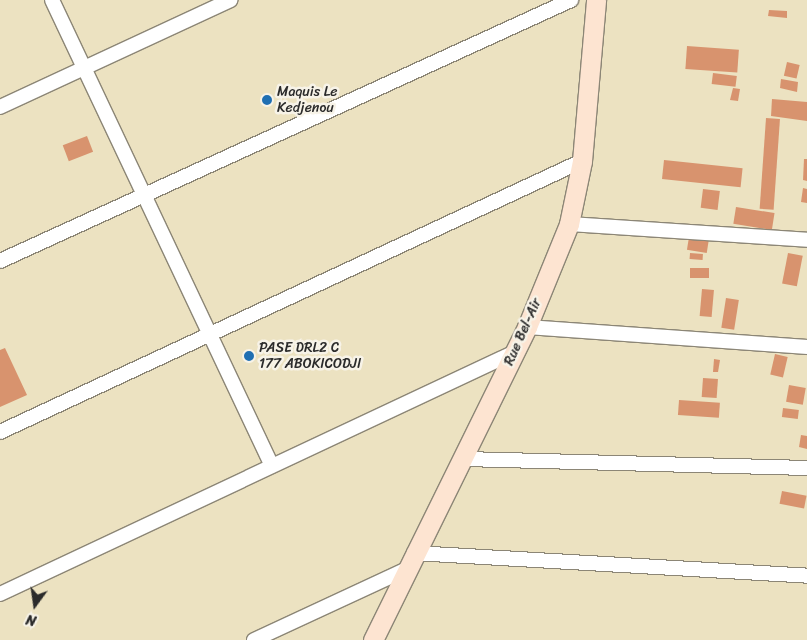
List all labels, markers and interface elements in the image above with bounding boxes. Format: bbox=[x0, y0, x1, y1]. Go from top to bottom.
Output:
place label: Maquis Le Kedjenou bbox=[277, 84, 337, 116]
marker: Maquis Le Kedjenou bbox=[261, 94, 273, 106]
street label: Rue Bel-Air bbox=[501, 296, 545, 368]
place label: PASE DRL2 C 177 ABOKICODJI bbox=[259, 340, 361, 372]
marker: PASE DRL2 C 177 ABOKICODJI bbox=[243, 350, 255, 362]
north arrow bbox=[10, 580, 60, 630]
text: N bbox=[24, 607, 39, 633]

